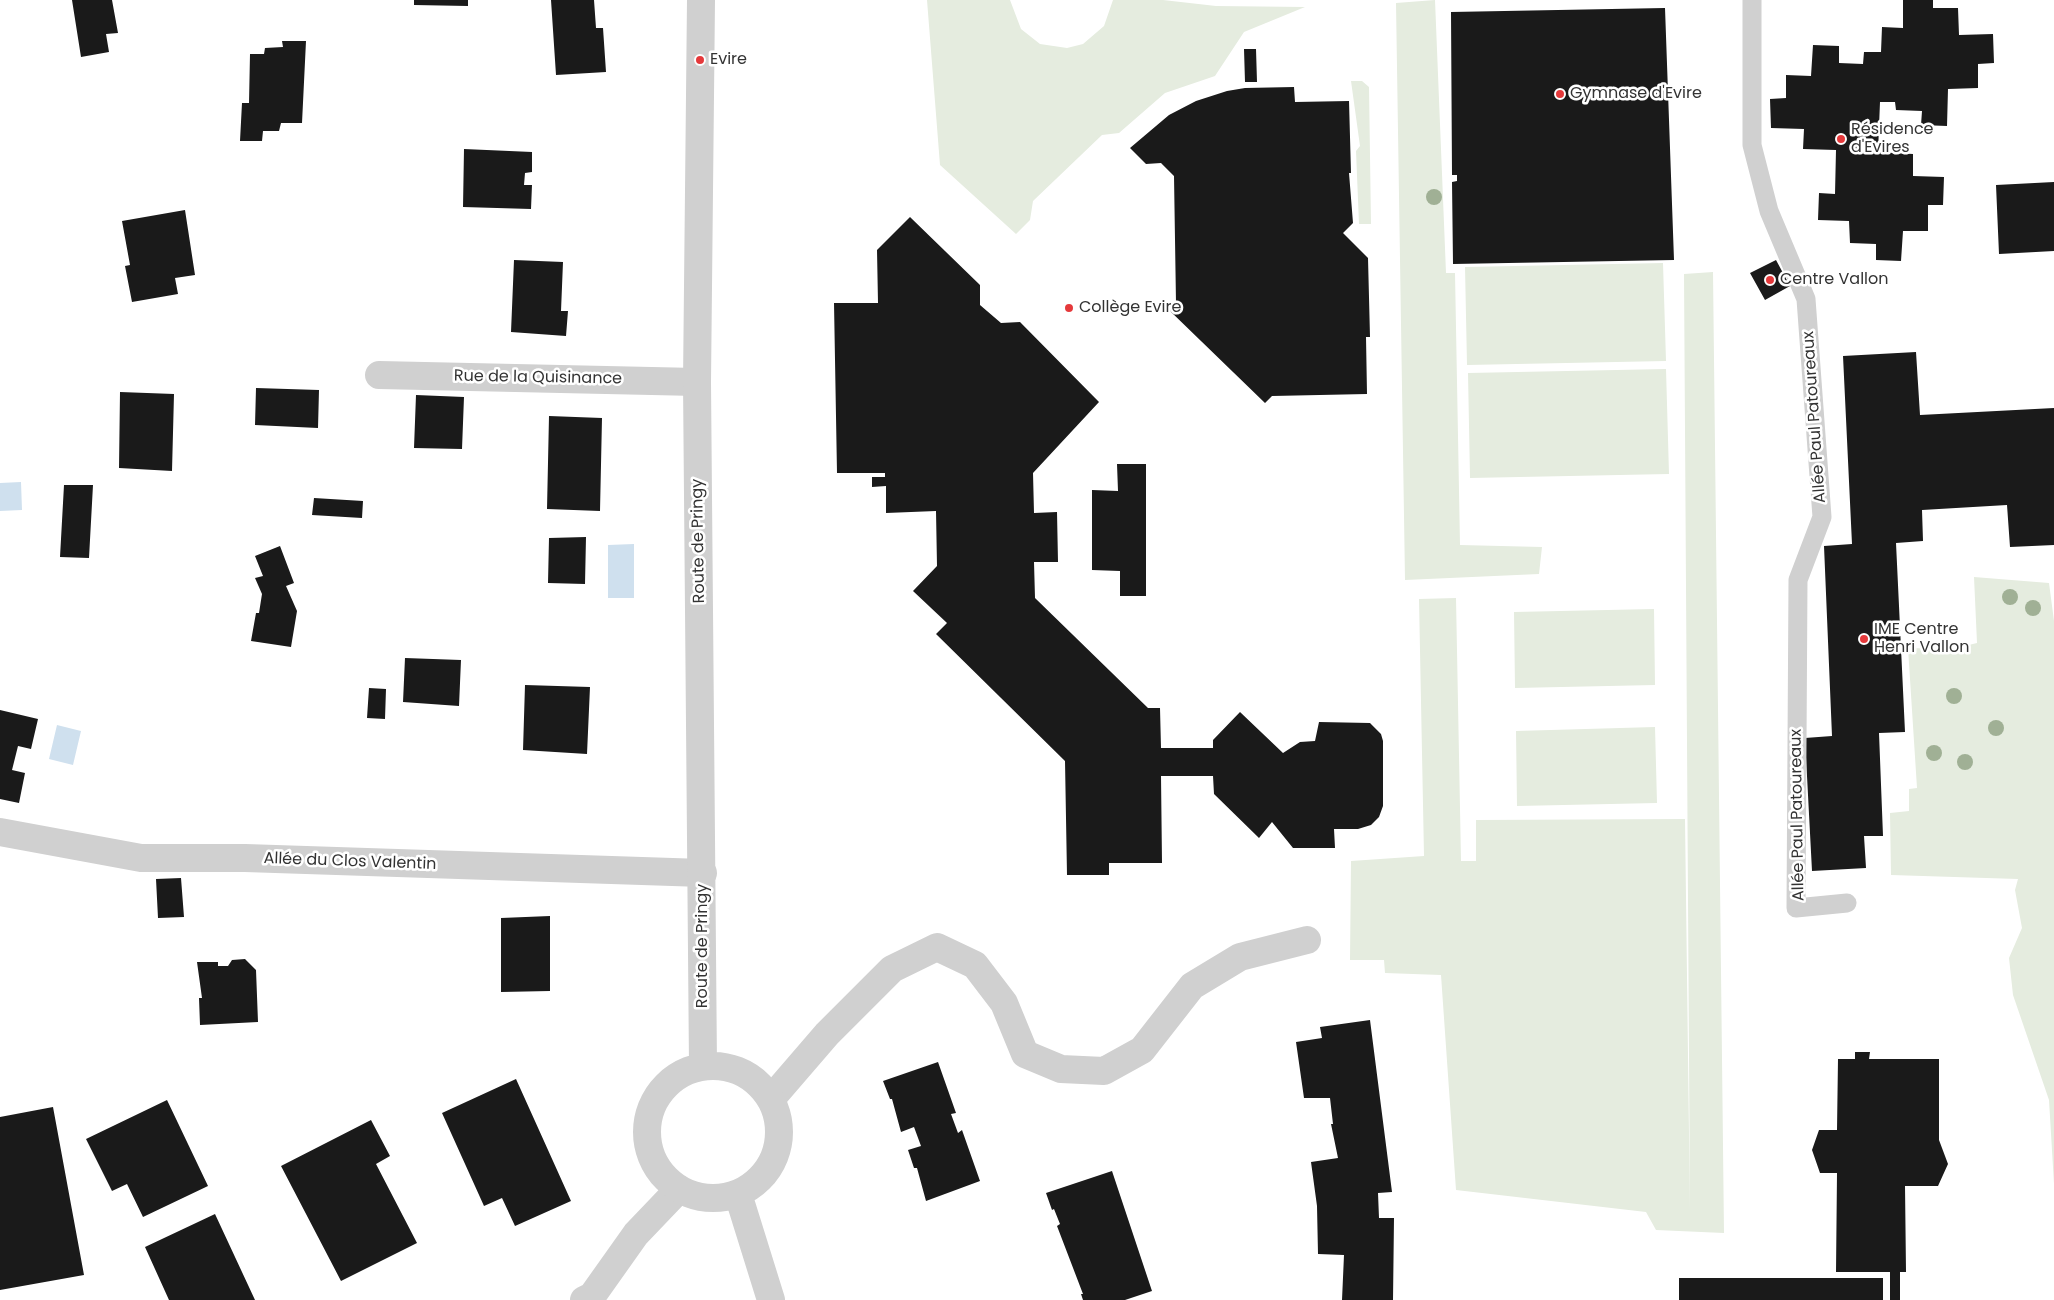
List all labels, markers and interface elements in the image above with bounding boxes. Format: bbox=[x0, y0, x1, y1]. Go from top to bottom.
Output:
place label: Evire bbox=[710, 50, 747, 70]
marker: Evire bbox=[694, 54, 706, 66]
place label: Gymnase d'Evire bbox=[1570, 84, 1702, 104]
marker: Gymnase d'Evire bbox=[1554, 88, 1566, 100]
place label: Résidence d'Evires bbox=[1851, 120, 1934, 158]
marker: Résidence d'Evires bbox=[1835, 133, 1847, 145]
place label: Centre Vallon bbox=[1780, 270, 1888, 290]
marker: Centre Vallon bbox=[1764, 274, 1776, 286]
place label: Collège Evire bbox=[1079, 298, 1181, 318]
marker: Collège Evire bbox=[1063, 302, 1075, 314]
street label: Allée Paul Patoureaux bbox=[1799, 330, 1831, 504]
street label: Rue de la Quisinance bbox=[454, 367, 622, 389]
street label: Route de Pringy bbox=[688, 479, 710, 603]
place label: IME Centre Henri Vallon bbox=[1874, 620, 1969, 658]
marker: IME Centre Henri Vallon bbox=[1858, 633, 1870, 645]
street label: Allée Paul Patoureaux bbox=[1787, 729, 1809, 901]
street label: Allée du Clos Valentin bbox=[263, 849, 437, 875]
street label: Route de Pringy bbox=[693, 884, 713, 1008]

